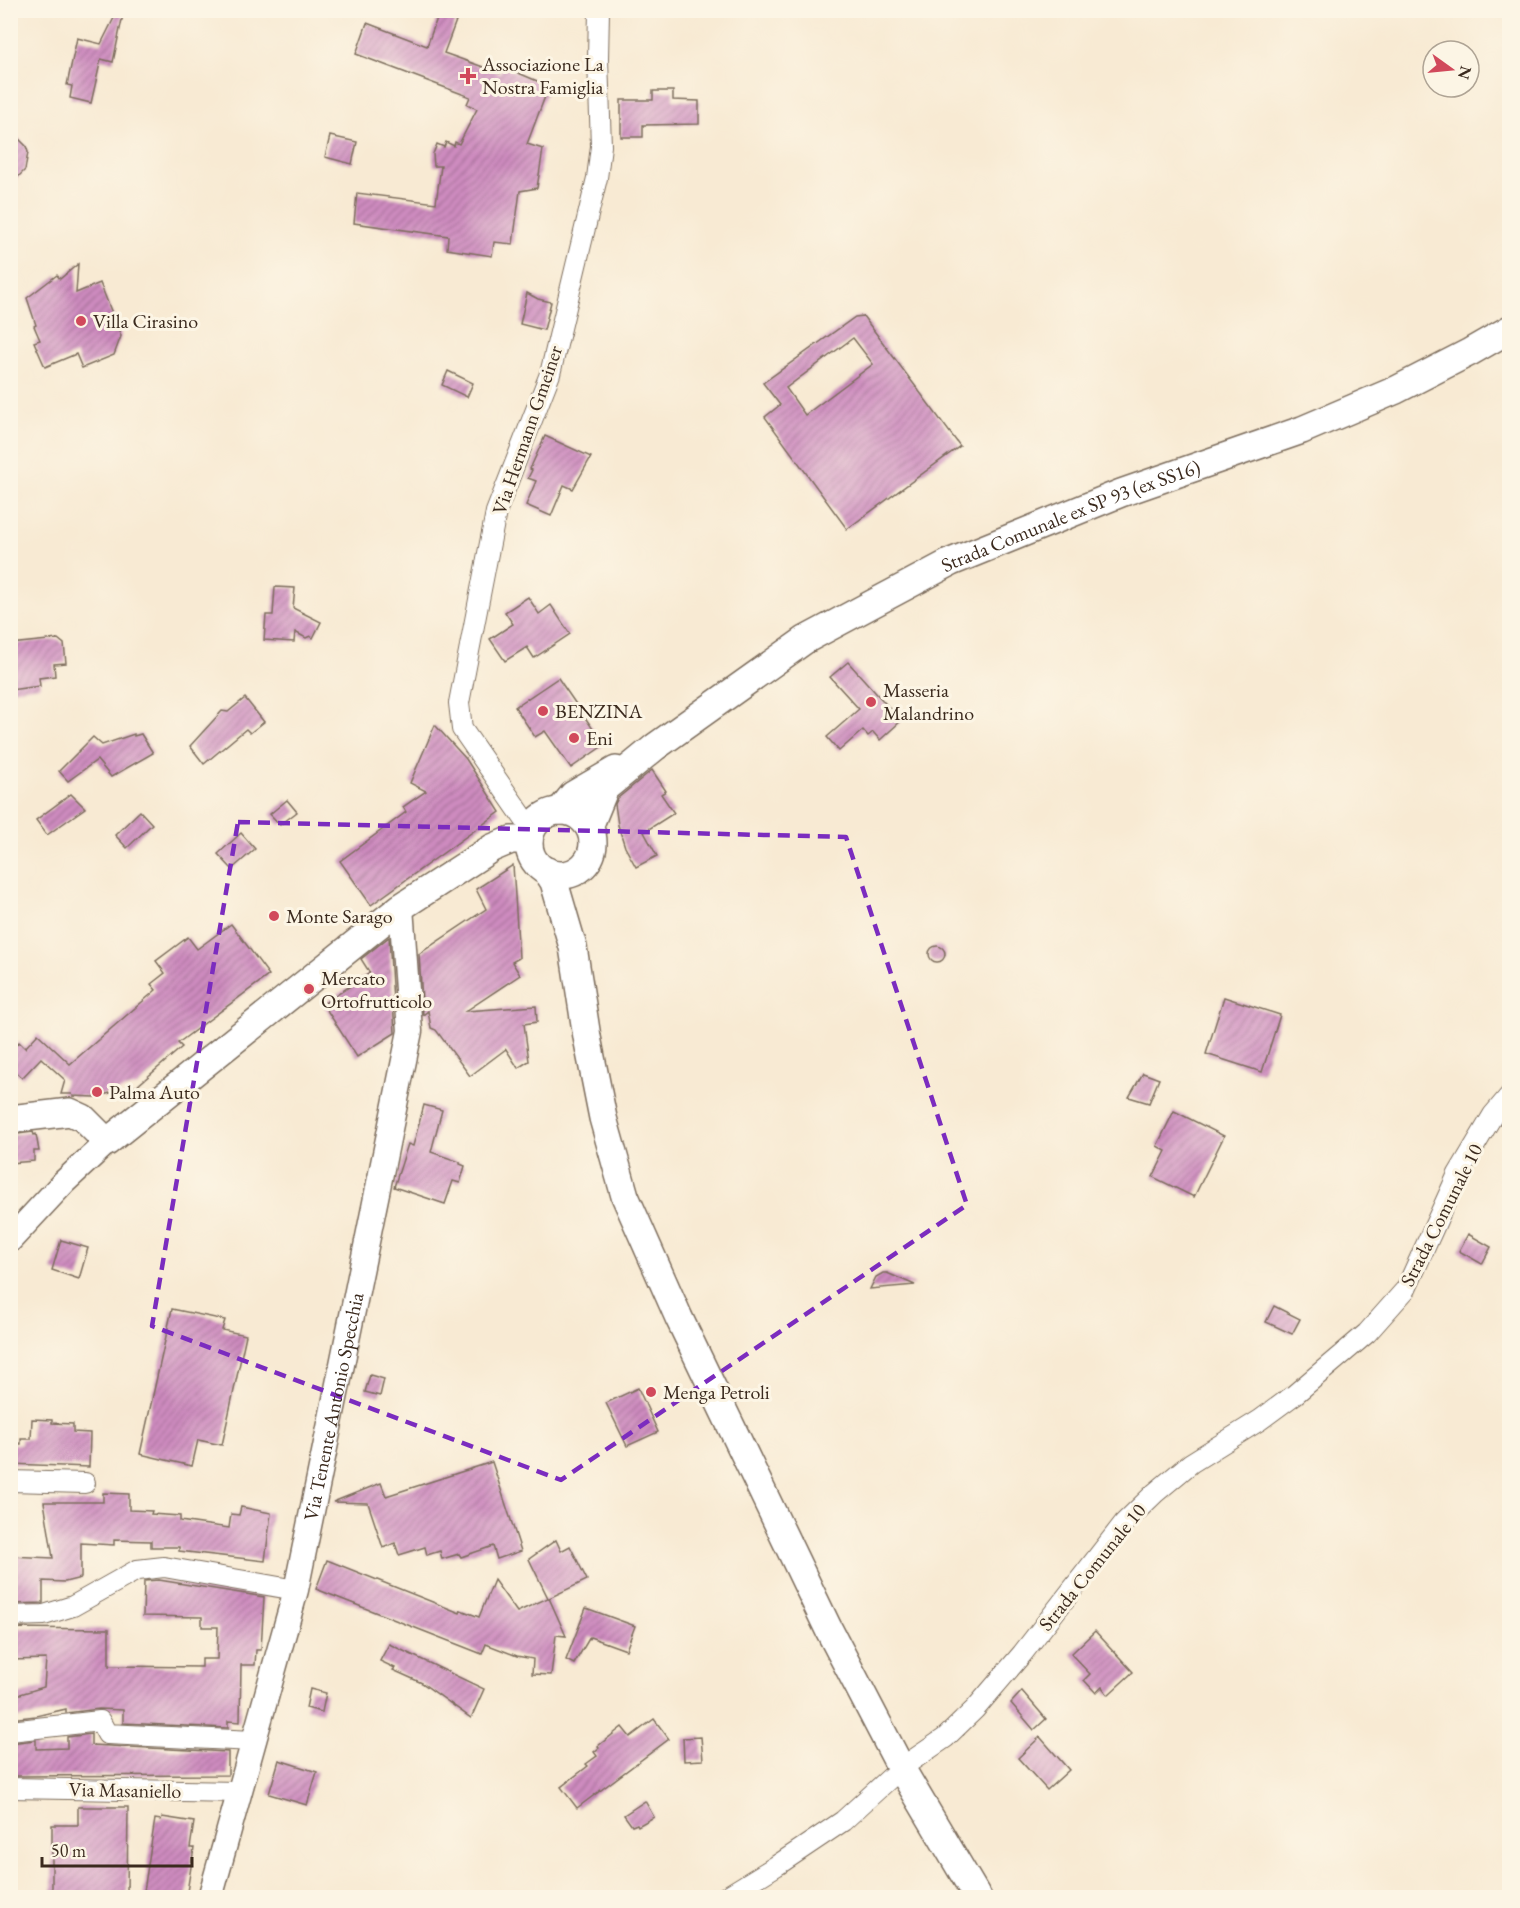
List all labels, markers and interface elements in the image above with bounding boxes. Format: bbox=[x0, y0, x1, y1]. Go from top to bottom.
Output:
north arrow bbox=[1421, 39, 1481, 99]
place label: Associazione La Nostra Famiglia bbox=[481, 51, 604, 100]
text: N bbox=[1453, 64, 1477, 82]
marker: Associazione La Nostra Famiglia bbox=[459, 67, 477, 85]
place label: Villa Cirasino bbox=[93, 308, 198, 334]
marker: Villa Cirasino bbox=[74, 314, 88, 328]
street label: Via Hermann Gmeiner bbox=[486, 342, 568, 518]
street label: Strada Comunale ex SP 93 (ex SS16) bbox=[936, 453, 1204, 578]
place label: Masseria Malandrino bbox=[883, 677, 974, 726]
marker: Masseria Malandrino bbox=[864, 695, 878, 709]
place label: BENZINA bbox=[555, 698, 643, 724]
marker: BENZINA bbox=[536, 704, 550, 718]
place label: Eni bbox=[586, 725, 613, 751]
marker: Eni bbox=[567, 731, 581, 745]
place label: Monte Sarago bbox=[286, 903, 393, 929]
marker: Monte Sarago bbox=[267, 909, 281, 923]
place label: Mercato Ortofrutticolo bbox=[321, 965, 432, 1014]
marker: Mercato Ortofrutticolo bbox=[302, 982, 316, 996]
place label: Palma Auto bbox=[109, 1079, 200, 1105]
marker: Palma Auto bbox=[90, 1085, 104, 1099]
street label: Strada Comunale 10 bbox=[1394, 1139, 1488, 1291]
street label: Via Tenente Antonio Specchia bbox=[297, 1290, 369, 1523]
place label: Menga Petroli bbox=[663, 1379, 770, 1405]
marker: Menga Petroli bbox=[644, 1385, 658, 1399]
street label: Strada Comunale 10 bbox=[1033, 1498, 1152, 1636]
street label: Via Masaniello bbox=[68, 1776, 182, 1804]
scale bar bbox=[42, 1830, 192, 1868]
text: 50 m bbox=[51, 1839, 86, 1862]

